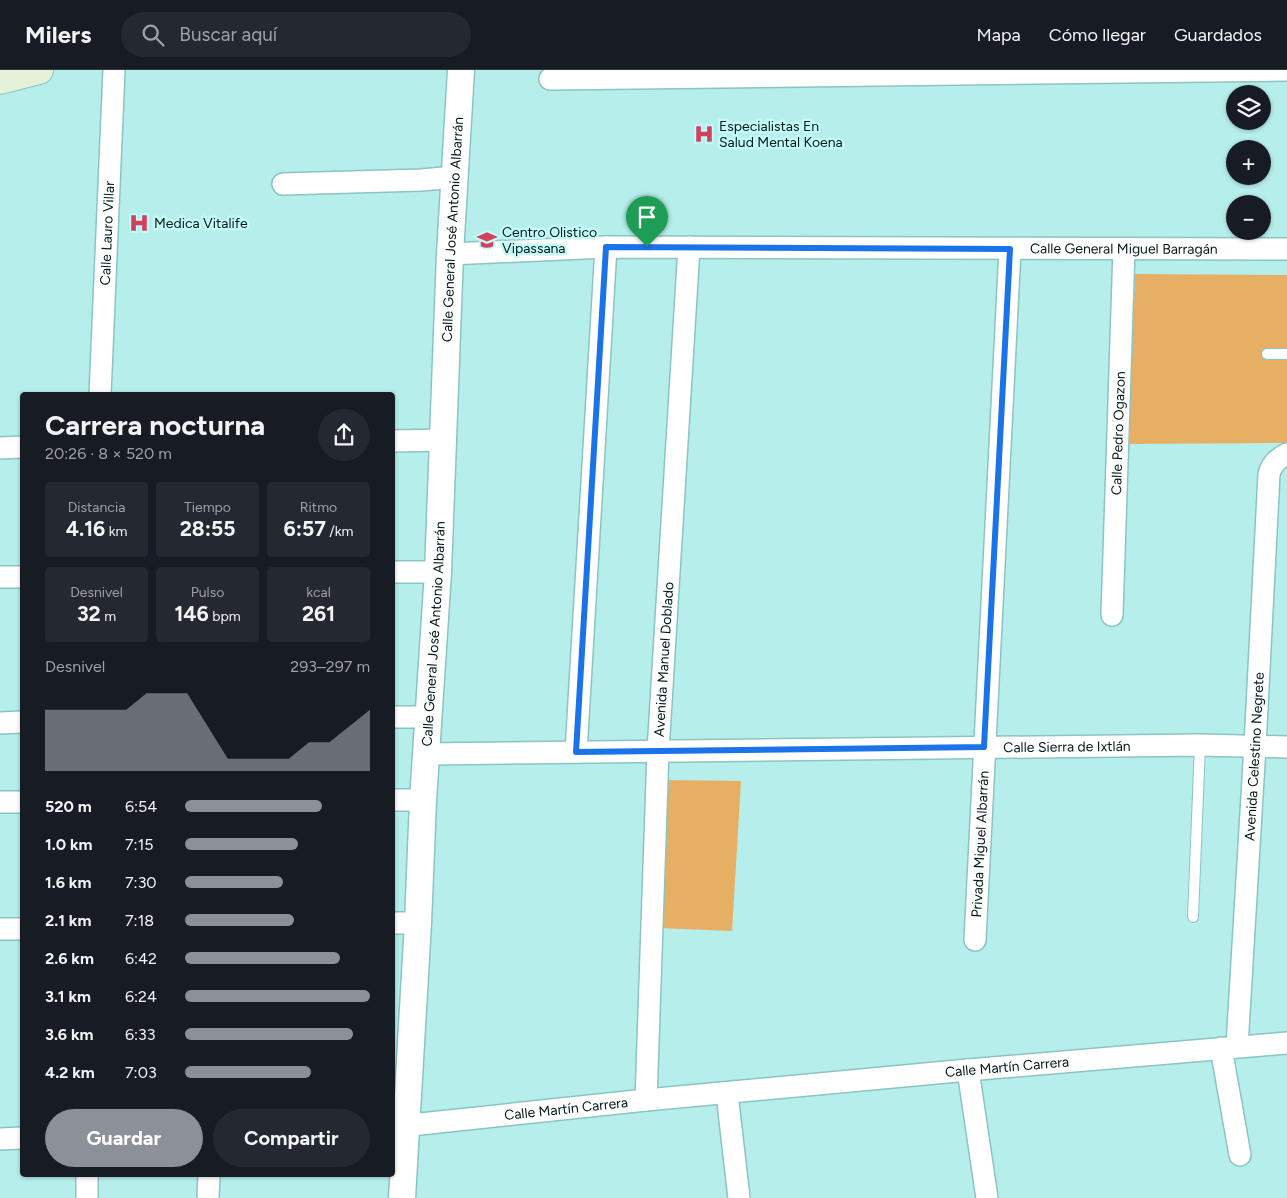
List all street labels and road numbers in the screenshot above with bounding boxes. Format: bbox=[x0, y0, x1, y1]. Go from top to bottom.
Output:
street label: Calle General José Antonio Albarrán bbox=[438, 116, 467, 342]
street label: Calle Lauro Villar bbox=[96, 180, 118, 286]
street label: Calle General Miguel Barragán bbox=[1030, 240, 1218, 257]
street label: Calle Pedro Ogazon bbox=[1107, 371, 1128, 495]
street label: Calle General José Antonio Albarrán bbox=[418, 521, 448, 747]
street label: Avenida Manuel Doblado bbox=[650, 581, 677, 737]
street label: Avenida Celestino Negrete bbox=[1241, 671, 1267, 841]
street label: Calle Sierra de Ixtlán bbox=[1003, 737, 1131, 756]
street label: Privada Miguel Albarrán bbox=[968, 770, 992, 918]
street label: Calle Martín Carrera bbox=[944, 1053, 1070, 1081]
street label: Calle Martín Carrera bbox=[503, 1093, 629, 1124]

